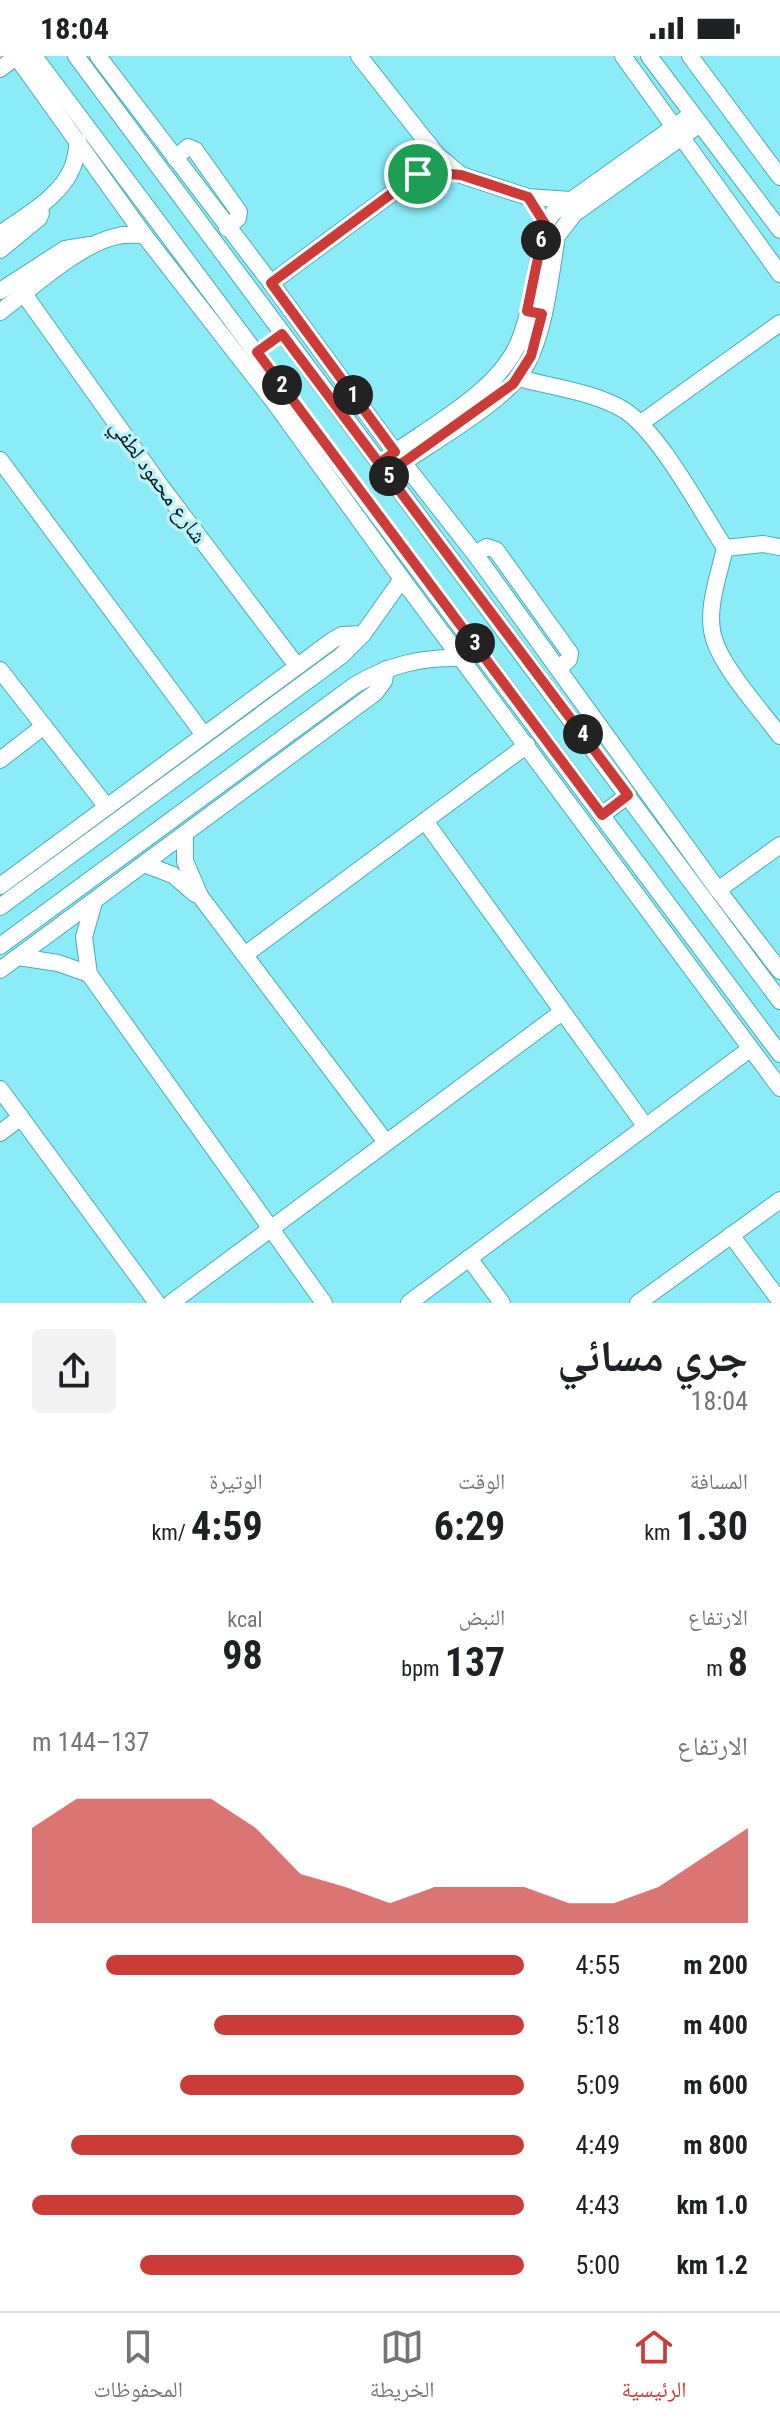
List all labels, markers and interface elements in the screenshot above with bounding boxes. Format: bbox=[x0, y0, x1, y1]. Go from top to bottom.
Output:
text: 18:04 bbox=[40, 11, 109, 46]
pin bbox=[384, 140, 452, 208]
icon: arrive bbox=[396, 152, 440, 196]
pin: 6 bbox=[521, 220, 561, 260]
text: 6 bbox=[535, 227, 547, 252]
pin: 2 bbox=[262, 365, 302, 405]
text: 2 bbox=[276, 372, 288, 397]
pin: 1 bbox=[333, 375, 373, 415]
text: 1 bbox=[347, 382, 359, 407]
street label: شارع محمود لطفي bbox=[101, 414, 212, 551]
pin: 5 bbox=[369, 456, 409, 496]
text: 5 bbox=[383, 463, 395, 488]
pin: 3 bbox=[455, 623, 495, 663]
text: 3 bbox=[469, 630, 481, 655]
pin: 4 bbox=[563, 714, 603, 754]
text: 4 bbox=[577, 721, 589, 746]
button: share bbox=[32, 1329, 116, 1413]
text: جري مسائي bbox=[557, 1330, 748, 1382]
text: 18:04 bbox=[691, 1386, 748, 1416]
text: الوتيرة bbox=[209, 1469, 263, 1494]
text: الوقت bbox=[458, 1469, 505, 1494]
text: المسافة bbox=[690, 1469, 748, 1494]
text: 4:59 bbox=[191, 1503, 263, 1550]
text: 6:29 bbox=[434, 1503, 505, 1550]
text: 1.30 bbox=[676, 1503, 748, 1550]
text: /km bbox=[151, 1520, 191, 1545]
text: km bbox=[644, 1520, 676, 1545]
text: النبض bbox=[458, 1605, 505, 1630]
text: الارتفاع bbox=[688, 1605, 748, 1630]
text: kcal bbox=[227, 1607, 263, 1632]
text: 98 bbox=[222, 1632, 263, 1679]
text: 137 bbox=[445, 1639, 505, 1686]
text: 8 bbox=[728, 1639, 748, 1686]
text: bpm bbox=[401, 1656, 445, 1681]
text: m bbox=[706, 1656, 728, 1681]
text: 137–144 m bbox=[32, 1727, 149, 1757]
text: الارتفاع bbox=[677, 1731, 748, 1761]
text: 4:55 bbox=[575, 1950, 620, 1980]
text: 200 m bbox=[683, 1950, 748, 1980]
text: 5:18 bbox=[575, 2010, 620, 2040]
text: 400 m bbox=[683, 2010, 748, 2040]
text: 5:09 bbox=[575, 2070, 620, 2100]
text: 600 m bbox=[683, 2070, 748, 2100]
text: 4:49 bbox=[575, 2130, 620, 2160]
text: 800 m bbox=[683, 2130, 748, 2160]
text: 4:43 bbox=[575, 2190, 620, 2220]
text: 1.0 km bbox=[676, 2190, 748, 2220]
text: 5:00 bbox=[575, 2250, 620, 2280]
text: 1.2 km bbox=[676, 2250, 748, 2280]
tab: المحفوظات bbox=[93, 2325, 183, 2411]
tab: الخريطة bbox=[370, 2325, 435, 2411]
tab: الرئيسية bbox=[621, 2325, 687, 2411]

